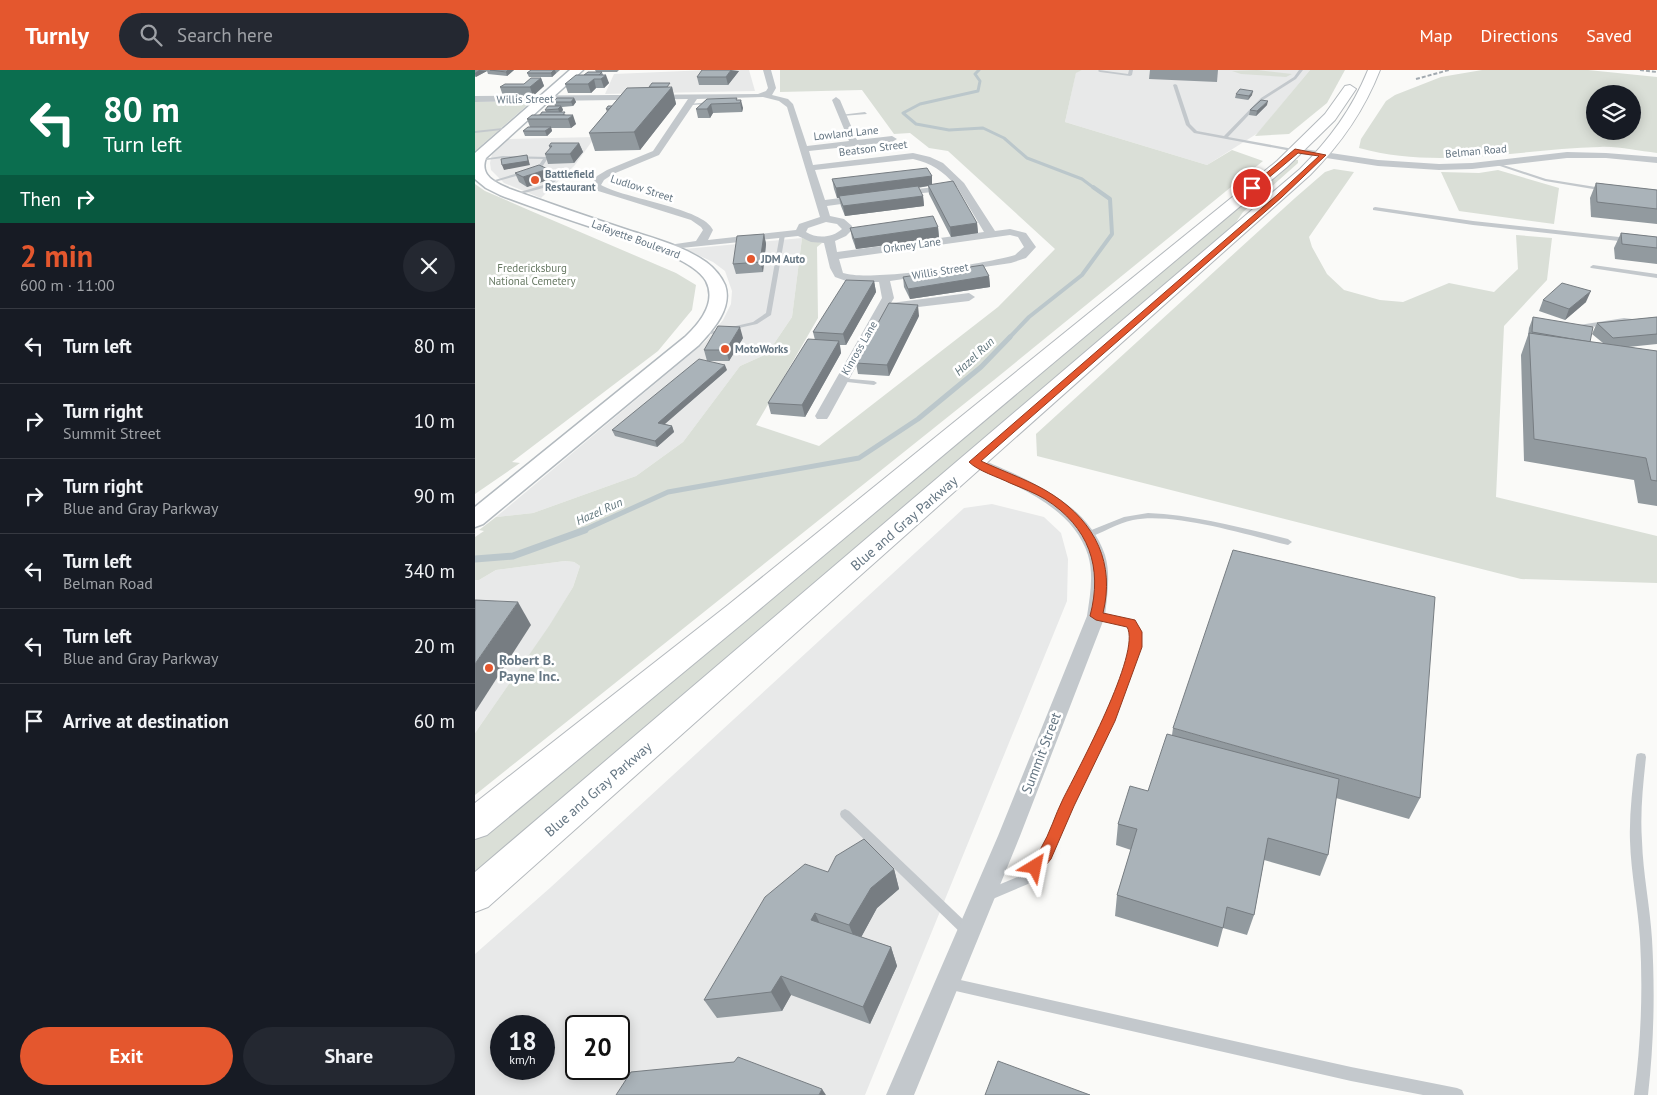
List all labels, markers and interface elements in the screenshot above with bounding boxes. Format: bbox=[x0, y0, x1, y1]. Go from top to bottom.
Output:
search box bbox=[119, 13, 469, 58]
text: Turnly bbox=[25, 20, 89, 51]
icon: search bbox=[137, 21, 165, 49]
text: Search here bbox=[177, 23, 273, 47]
text: Map bbox=[1420, 24, 1452, 47]
text: Directions bbox=[1480, 24, 1558, 47]
text: Saved bbox=[1586, 24, 1632, 47]
map controls bbox=[1586, 85, 1641, 140]
button: layers bbox=[1586, 85, 1641, 140]
text: 80 m bbox=[103, 86, 180, 132]
icon: left bbox=[20, 90, 85, 155]
street label: Willis Street bbox=[496, 91, 554, 106]
street label: Lowland Lane bbox=[813, 123, 879, 143]
text: Turn left bbox=[103, 130, 182, 158]
street label: Beatson Street bbox=[838, 137, 908, 159]
street label: Belman Road bbox=[1445, 141, 1507, 161]
place label: Battlefield Restaurant bbox=[545, 167, 596, 194]
pin bbox=[1231, 167, 1273, 209]
street label: Ludlow Street bbox=[609, 171, 675, 205]
marker: Battlefield Restaurant bbox=[529, 174, 541, 186]
icon: arrive bbox=[1238, 174, 1266, 202]
icon: right bbox=[71, 185, 99, 213]
text: Then bbox=[20, 187, 61, 211]
street label: Lafayette Boulevard bbox=[590, 216, 682, 262]
street label: Orkney Lane bbox=[882, 234, 942, 256]
text: 2 min bbox=[20, 236, 93, 275]
button: close bbox=[403, 240, 455, 292]
place label: JDM Auto bbox=[760, 252, 805, 266]
marker: JDM Auto bbox=[745, 253, 757, 265]
street label: Willis Street bbox=[911, 260, 970, 282]
park label: Fredericksburg National Cemetery bbox=[488, 261, 576, 288]
text: 600 m · 11:00 bbox=[20, 275, 115, 295]
street label: Kinross Lane bbox=[838, 318, 880, 378]
icon: left bbox=[20, 332, 48, 360]
text: Turn left bbox=[63, 334, 132, 358]
text: 80 m bbox=[414, 334, 455, 358]
water label: Hazel Run bbox=[951, 334, 997, 378]
place label: MotoWorks bbox=[735, 342, 788, 356]
marker: MotoWorks bbox=[719, 343, 731, 355]
text: Turn right bbox=[63, 399, 143, 423]
icon: right bbox=[20, 407, 48, 435]
text: 10 m bbox=[414, 409, 455, 433]
text: Summit Street bbox=[63, 423, 161, 443]
street label: Blue and Gray Parkway bbox=[847, 471, 962, 574]
text: Turn right bbox=[63, 474, 143, 498]
icon: right bbox=[20, 482, 48, 510]
text: 90 m bbox=[414, 484, 455, 508]
water label: Hazel Run bbox=[573, 494, 625, 528]
text: Blue and Gray Parkway bbox=[63, 498, 219, 518]
text: Turn left bbox=[63, 549, 132, 573]
icon: left bbox=[20, 557, 48, 585]
text: 340 m bbox=[403, 559, 455, 583]
text: Belman Road bbox=[63, 573, 153, 593]
text: Turn left bbox=[63, 624, 132, 648]
icon: left bbox=[20, 632, 48, 660]
text: 20 m bbox=[414, 634, 455, 658]
text: Blue and Gray Parkway bbox=[63, 648, 219, 668]
place label: Robert B. Payne Inc. bbox=[499, 651, 560, 685]
marker: Robert B. Payne Inc. bbox=[483, 662, 495, 674]
icon: arrive bbox=[20, 707, 48, 735]
text: Arrive at destination bbox=[63, 709, 229, 733]
text: 60 m bbox=[414, 709, 455, 733]
street label: Summit Street bbox=[1017, 710, 1065, 796]
street label: Blue and Gray Parkway bbox=[541, 737, 656, 840]
position arrow bbox=[1008, 840, 1060, 892]
speed limit sign: 20 bbox=[565, 1015, 630, 1080]
text: 18 bbox=[508, 1025, 537, 1057]
button: Exit bbox=[20, 1027, 233, 1085]
button: Share bbox=[243, 1027, 455, 1085]
text: km/h bbox=[509, 1052, 536, 1067]

